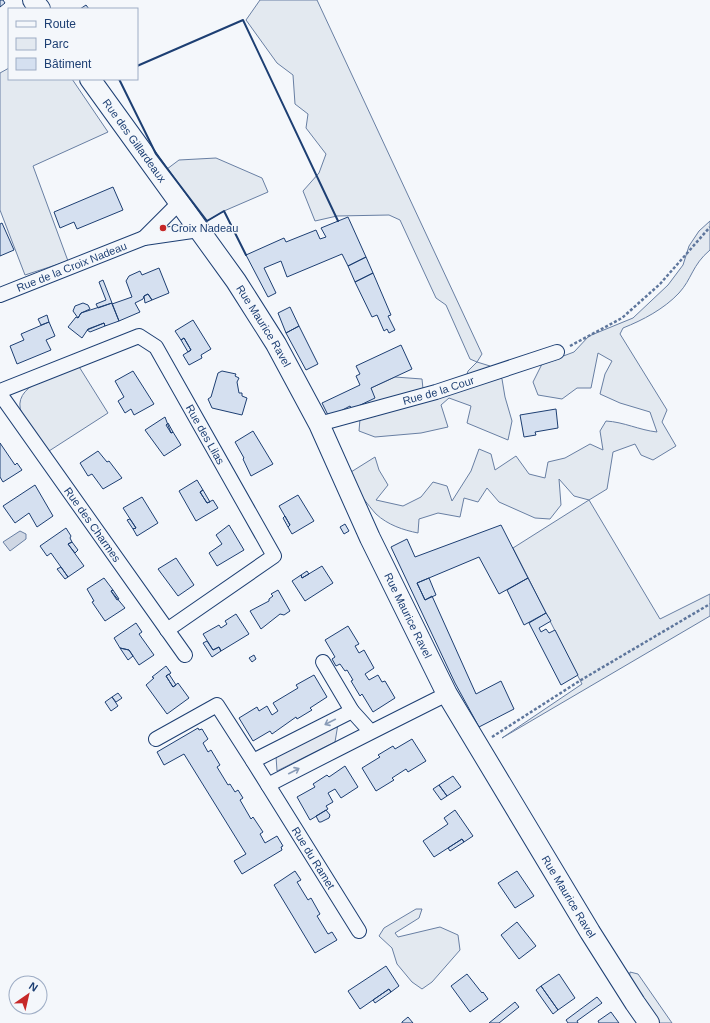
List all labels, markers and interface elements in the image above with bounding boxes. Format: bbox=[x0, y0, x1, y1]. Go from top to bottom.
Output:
legend bbox=[8, 8, 138, 80]
text: Route bbox=[44, 17, 76, 31]
text: Parc bbox=[44, 37, 69, 51]
text: Bâtiment bbox=[44, 57, 92, 71]
street label: Rue des Gillardeaux bbox=[100, 97, 169, 185]
place label: Croix Nadeau bbox=[171, 222, 238, 234]
marker: Croix Nadeau bbox=[158, 223, 168, 233]
street label: Rue de la Croix Nadeau bbox=[15, 239, 128, 294]
street label: Rue Maurice Ravel bbox=[234, 283, 293, 369]
street label: Rue de la Cour bbox=[401, 374, 476, 407]
street label: Rue des Lilas bbox=[184, 402, 227, 467]
street label: Rue des Charmes bbox=[62, 485, 123, 565]
street label: Rue Maurice Ravel bbox=[382, 571, 434, 660]
one-way arrow bbox=[325, 718, 337, 726]
one-way arrow bbox=[288, 767, 300, 775]
street label: Rue du Ramet bbox=[290, 825, 337, 891]
street label: Rue Maurice Ravel bbox=[540, 853, 598, 940]
north arrow bbox=[8, 975, 48, 1015]
text: N bbox=[27, 980, 40, 994]

